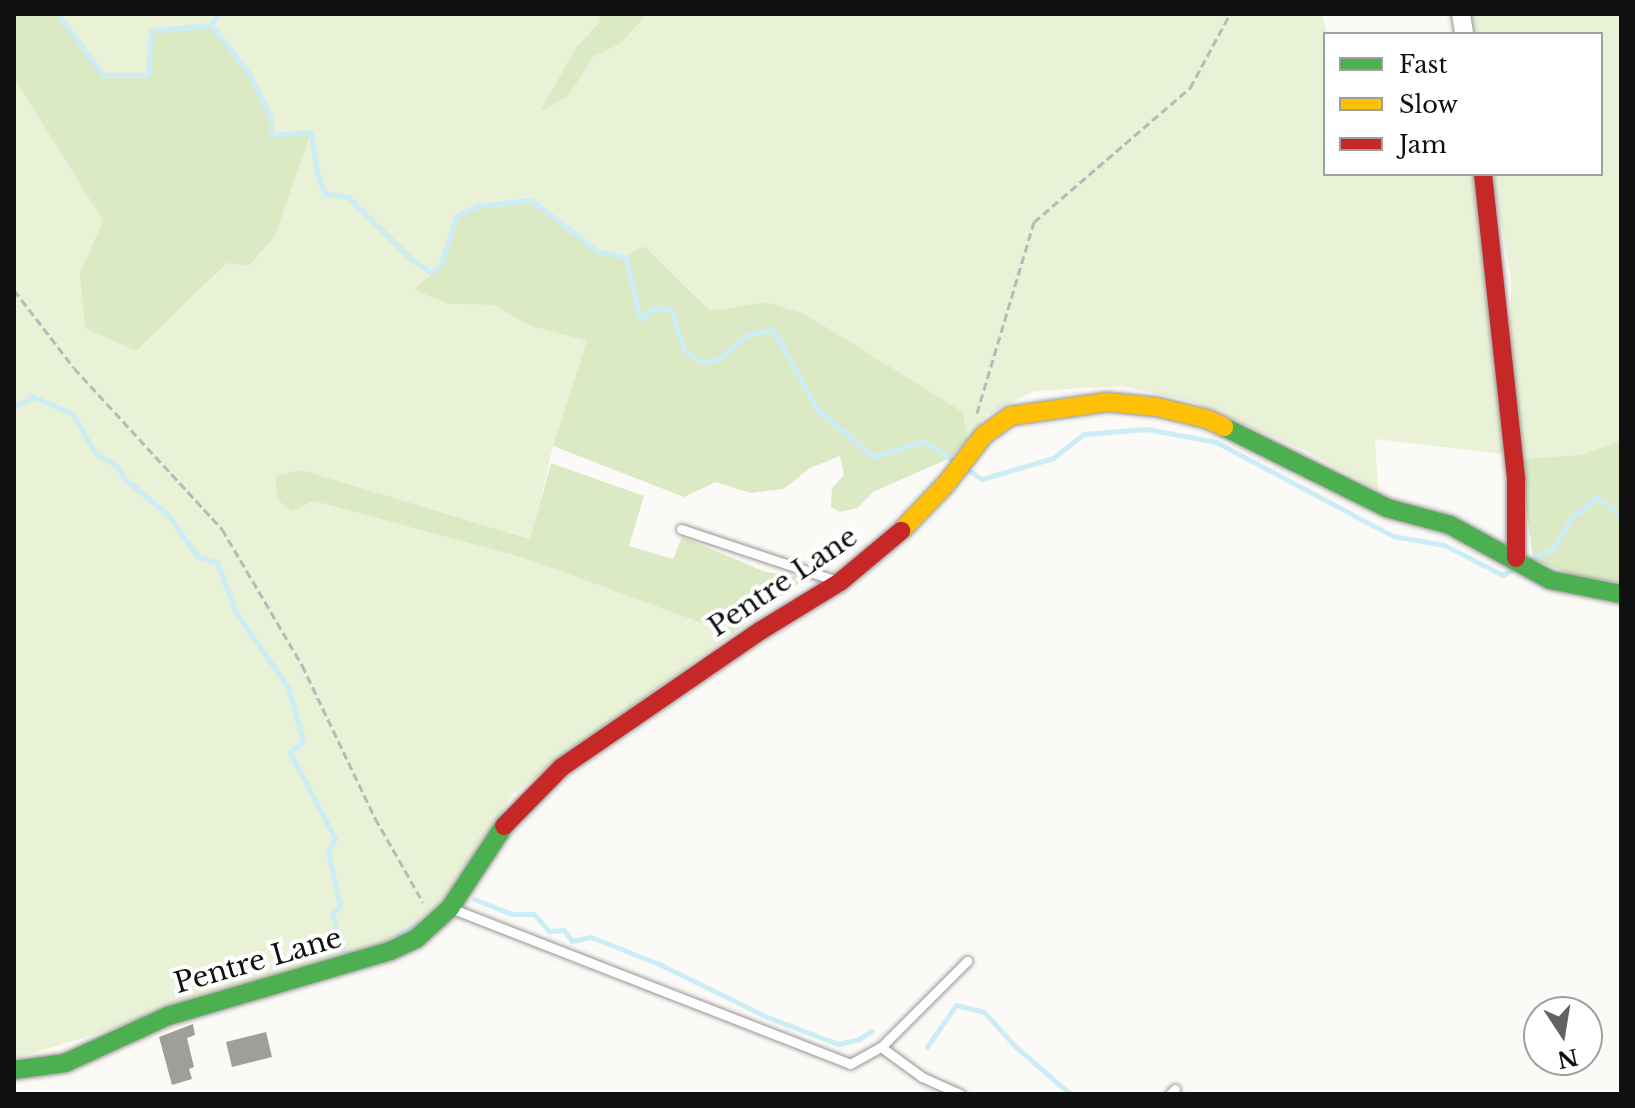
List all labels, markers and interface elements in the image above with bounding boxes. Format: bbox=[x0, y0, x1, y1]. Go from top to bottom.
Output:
legend bbox=[1323, 32, 1603, 176]
text: Fast bbox=[1399, 50, 1447, 79]
text: Slow bbox=[1399, 90, 1458, 119]
text: Jam bbox=[1399, 130, 1447, 159]
street label: Pentre Lane bbox=[702, 520, 864, 644]
street label: Pentre Lane bbox=[170, 921, 346, 1001]
north arrow bbox=[1523, 996, 1603, 1076]
text: N bbox=[1555, 1043, 1581, 1073]

